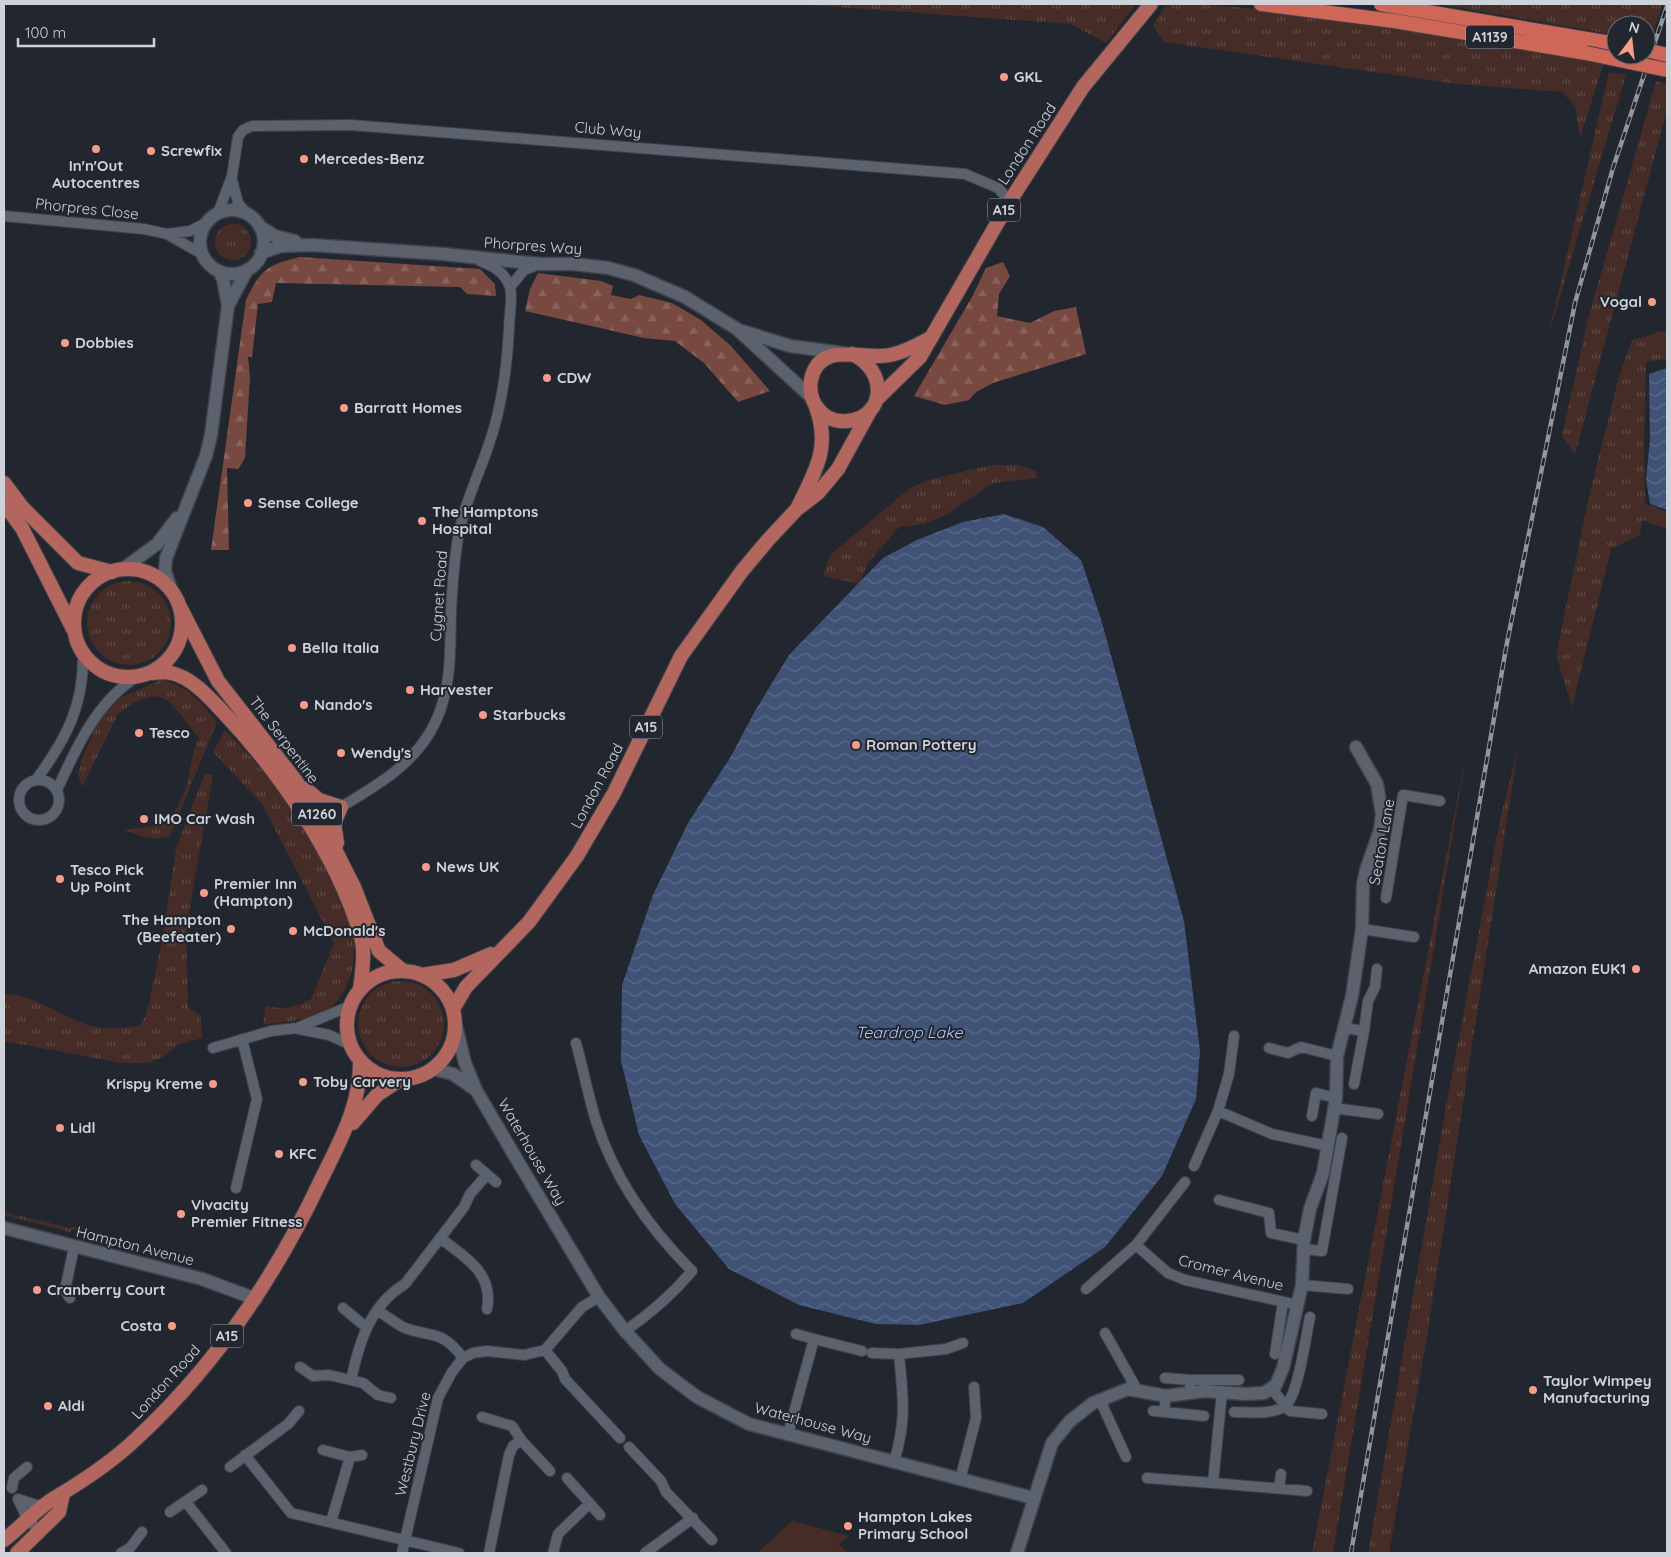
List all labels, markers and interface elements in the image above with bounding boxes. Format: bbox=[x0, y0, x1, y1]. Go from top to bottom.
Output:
scale bar bbox=[18, 15, 154, 47]
north arrow bbox=[1606, 15, 1656, 65]
text: N bbox=[1627, 17, 1642, 37]
text: 100 m bbox=[25, 23, 66, 42]
road number: A1139 bbox=[1466, 26, 1514, 48]
place label: GKL bbox=[1014, 67, 1043, 86]
marker: GKL bbox=[998, 71, 1010, 83]
street label: London Road bbox=[993, 99, 1060, 188]
street label: Club Way bbox=[574, 117, 642, 142]
place label: Screwfix bbox=[161, 141, 222, 160]
marker: In'n'Out Autocentres bbox=[90, 143, 102, 155]
marker: Screwfix bbox=[145, 145, 157, 157]
place label: Mercedes-Benz bbox=[314, 149, 424, 168]
marker: Mercedes-Benz bbox=[298, 153, 310, 165]
place label: In'n'Out Autocentres bbox=[52, 156, 140, 192]
street label: Phorpres Close bbox=[34, 194, 140, 223]
road number: A15 bbox=[988, 198, 1020, 222]
street label: Phorpres Way bbox=[483, 233, 583, 258]
place label: Vogal bbox=[1600, 292, 1642, 311]
marker: Vogal bbox=[1646, 296, 1658, 308]
place label: Dobbies bbox=[75, 333, 134, 352]
marker: Dobbies bbox=[59, 337, 71, 349]
place label: CDW bbox=[557, 368, 591, 387]
marker: CDW bbox=[541, 372, 553, 384]
place label: Barratt Homes bbox=[354, 398, 462, 417]
marker: Barratt Homes bbox=[338, 402, 350, 414]
place label: Sense College bbox=[258, 493, 359, 512]
marker: Sense College bbox=[242, 497, 254, 509]
place label: The Hamptons Hospital bbox=[432, 502, 538, 538]
marker: The Hamptons Hospital bbox=[416, 515, 428, 527]
street label: Cygnet Road bbox=[426, 550, 451, 642]
place label: Bella Italia bbox=[302, 638, 379, 657]
marker: Bella Italia bbox=[286, 642, 298, 654]
place label: Harvester bbox=[420, 680, 494, 699]
marker: Harvester bbox=[404, 684, 416, 696]
street label: The Serpentine bbox=[245, 692, 323, 787]
place label: Nando's bbox=[314, 695, 373, 714]
marker: Nando's bbox=[298, 699, 310, 711]
place label: Starbucks bbox=[493, 705, 566, 724]
marker: Starbucks bbox=[477, 709, 489, 721]
road number: A15 bbox=[630, 716, 662, 739]
place label: Tesco bbox=[149, 723, 190, 742]
marker: Tesco bbox=[133, 727, 145, 739]
place label: Roman Pottery bbox=[866, 735, 977, 754]
marker: Roman Pottery bbox=[850, 739, 862, 751]
street label: London Road bbox=[566, 740, 627, 832]
place label: Wendy's bbox=[351, 743, 411, 762]
marker: Wendy's bbox=[335, 747, 347, 759]
street label: Seaton Lane bbox=[1365, 797, 1398, 886]
road number: A1260 bbox=[292, 802, 342, 826]
place label: IMO Car Wash bbox=[154, 809, 255, 828]
marker: IMO Car Wash bbox=[138, 813, 150, 825]
place label: News UK bbox=[436, 857, 499, 876]
place label: Tesco Pick Up Point bbox=[70, 860, 144, 896]
marker: News UK bbox=[420, 861, 432, 873]
marker: Tesco Pick Up Point bbox=[54, 873, 66, 885]
place label: Premier Inn (Hampton) bbox=[214, 874, 297, 910]
marker: Premier Inn (Hampton) bbox=[198, 887, 210, 899]
place label: The Hampton (Beefeater) bbox=[122, 910, 221, 946]
place label: McDonald's bbox=[303, 921, 385, 940]
marker: The Hampton (Beefeater) bbox=[225, 923, 237, 935]
marker: McDonald's bbox=[287, 925, 299, 937]
place label: Amazon EUK1 bbox=[1529, 959, 1626, 978]
marker: Amazon EUK1 bbox=[1630, 963, 1642, 975]
water label: Teardrop Lake bbox=[855, 1022, 963, 1042]
place label: Toby Carvery bbox=[313, 1072, 411, 1091]
place label: Krispy Kreme bbox=[106, 1074, 203, 1093]
marker: Toby Carvery bbox=[297, 1076, 309, 1088]
marker: Krispy Kreme bbox=[207, 1078, 219, 1090]
street label: Waterhouse Way bbox=[494, 1095, 571, 1209]
place label: Lidl bbox=[70, 1118, 95, 1137]
marker: Lidl bbox=[54, 1122, 66, 1134]
place label: KFC bbox=[289, 1144, 317, 1163]
marker: KFC bbox=[273, 1148, 285, 1160]
place label: Vivacity Premier Fitness bbox=[191, 1195, 302, 1231]
marker: Vivacity Premier Fitness bbox=[175, 1208, 187, 1220]
street label: Hampton Avenue bbox=[74, 1222, 196, 1269]
street label: Cromer Avenue bbox=[1177, 1250, 1286, 1295]
place label: Cranberry Court bbox=[47, 1280, 166, 1299]
marker: Cranberry Court bbox=[31, 1284, 43, 1296]
place label: Costa bbox=[120, 1316, 162, 1335]
marker: Costa bbox=[166, 1320, 178, 1332]
road number: A15 bbox=[211, 1324, 243, 1348]
street label: London Road bbox=[127, 1340, 204, 1423]
place label: Taylor Wimpey Manufacturing bbox=[1543, 1371, 1652, 1407]
marker: Taylor Wimpey Manufacturing bbox=[1527, 1384, 1539, 1396]
street label: Westbury Drive bbox=[390, 1390, 435, 1498]
place label: Aldi bbox=[58, 1396, 84, 1415]
street label: Waterhouse Way bbox=[753, 1398, 874, 1447]
marker: Aldi bbox=[42, 1400, 54, 1412]
place label: Hampton Lakes Primary School bbox=[858, 1507, 972, 1543]
marker: Hampton Lakes Primary School bbox=[842, 1520, 854, 1532]

